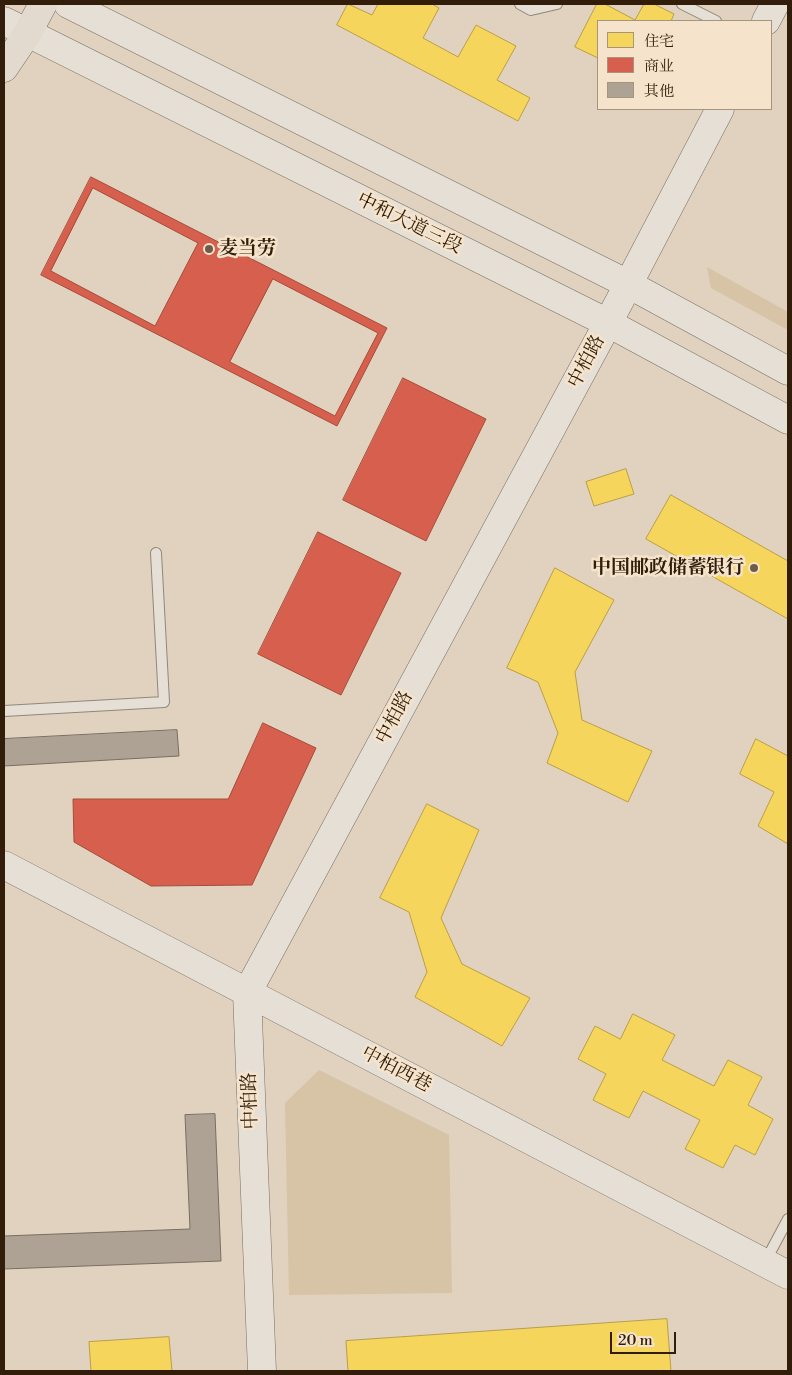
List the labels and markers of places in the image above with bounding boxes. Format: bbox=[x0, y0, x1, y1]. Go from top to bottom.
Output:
place label: 麦当劳 bbox=[219, 238, 276, 260]
marker: 麦当劳 bbox=[203, 243, 215, 255]
place label: 中国邮政储蓄银行 bbox=[592, 557, 744, 579]
marker: 中国邮政储蓄银行 bbox=[748, 562, 760, 574]

